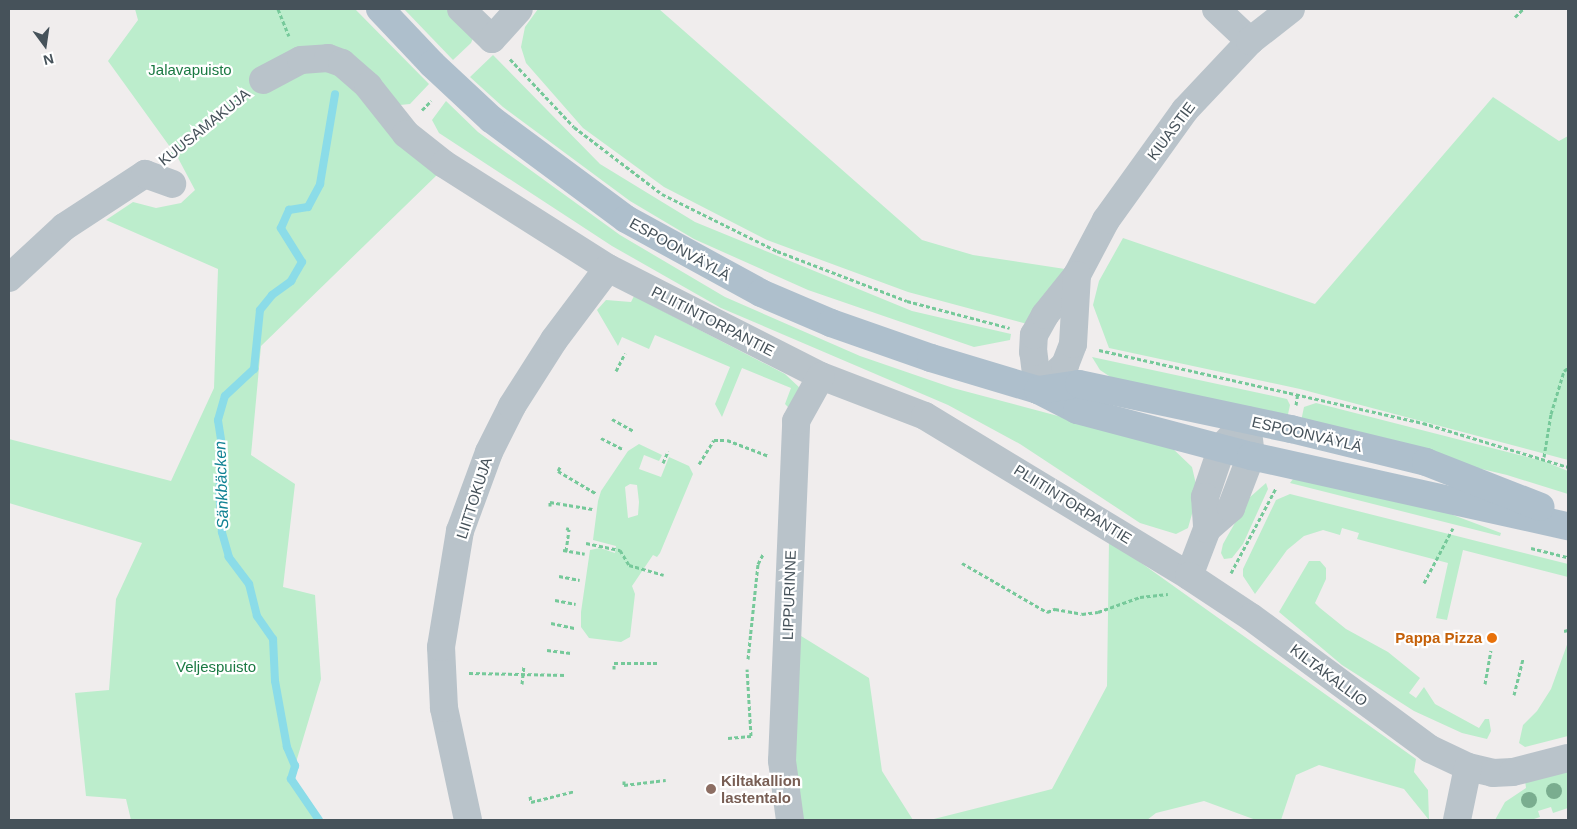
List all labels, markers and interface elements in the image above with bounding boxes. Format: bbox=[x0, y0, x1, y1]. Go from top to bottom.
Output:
north arrow bbox=[20, 20, 70, 70]
text: N bbox=[42, 51, 55, 69]
park label: Jalavapuisto bbox=[148, 61, 232, 79]
street label: KUUSAMAKUJA bbox=[155, 85, 253, 169]
street label: KIUASTIE bbox=[1143, 98, 1199, 164]
street label: ESPOONVÄYLÄ bbox=[626, 214, 734, 284]
street label: PLIITINTORPANTIE bbox=[649, 282, 777, 360]
street label: ESPOONVÄYLÄ bbox=[1250, 413, 1364, 455]
water label: Sänkbäcken bbox=[211, 441, 233, 529]
street label: LIITTOKUJA bbox=[452, 455, 496, 541]
street label: PLIITINTORPANTIE bbox=[1011, 461, 1135, 547]
street label: LIPPURINNE bbox=[778, 550, 800, 640]
place label: Pappa Pizza bbox=[1395, 629, 1482, 647]
marker: Pappa Pizza bbox=[1486, 632, 1498, 644]
street label: KILTAKALLIO bbox=[1287, 640, 1371, 710]
park label: Veljespuisto bbox=[176, 658, 256, 676]
place label: Kiltakallion lastentalo bbox=[721, 771, 801, 806]
marker: Kiltakallion lastentalo bbox=[705, 783, 717, 795]

